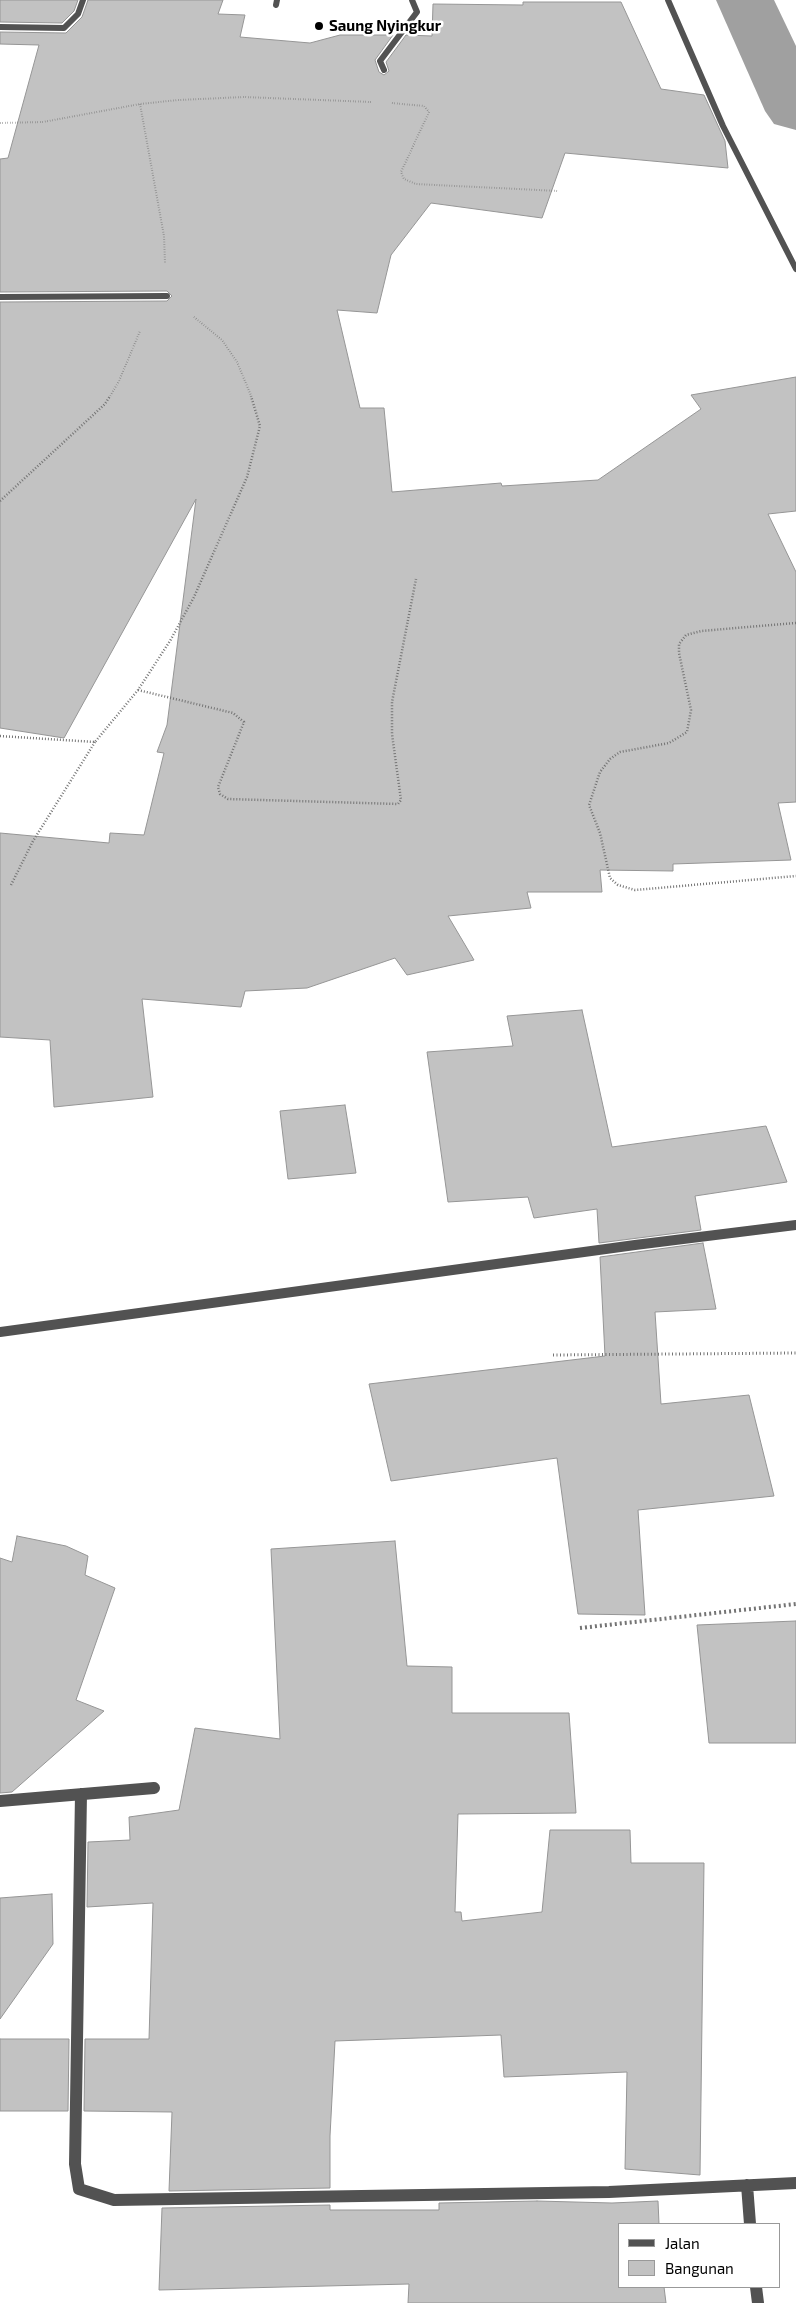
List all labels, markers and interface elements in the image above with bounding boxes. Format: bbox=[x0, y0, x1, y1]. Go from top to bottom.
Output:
place label: Saung Nyingkur bbox=[329, 17, 441, 35]
marker: Saung Nyingkur bbox=[313, 20, 325, 32]
legend bbox=[618, 2223, 781, 2288]
text: Jalan bbox=[665, 2234, 700, 2252]
text: Bangunan bbox=[665, 2259, 734, 2277]

